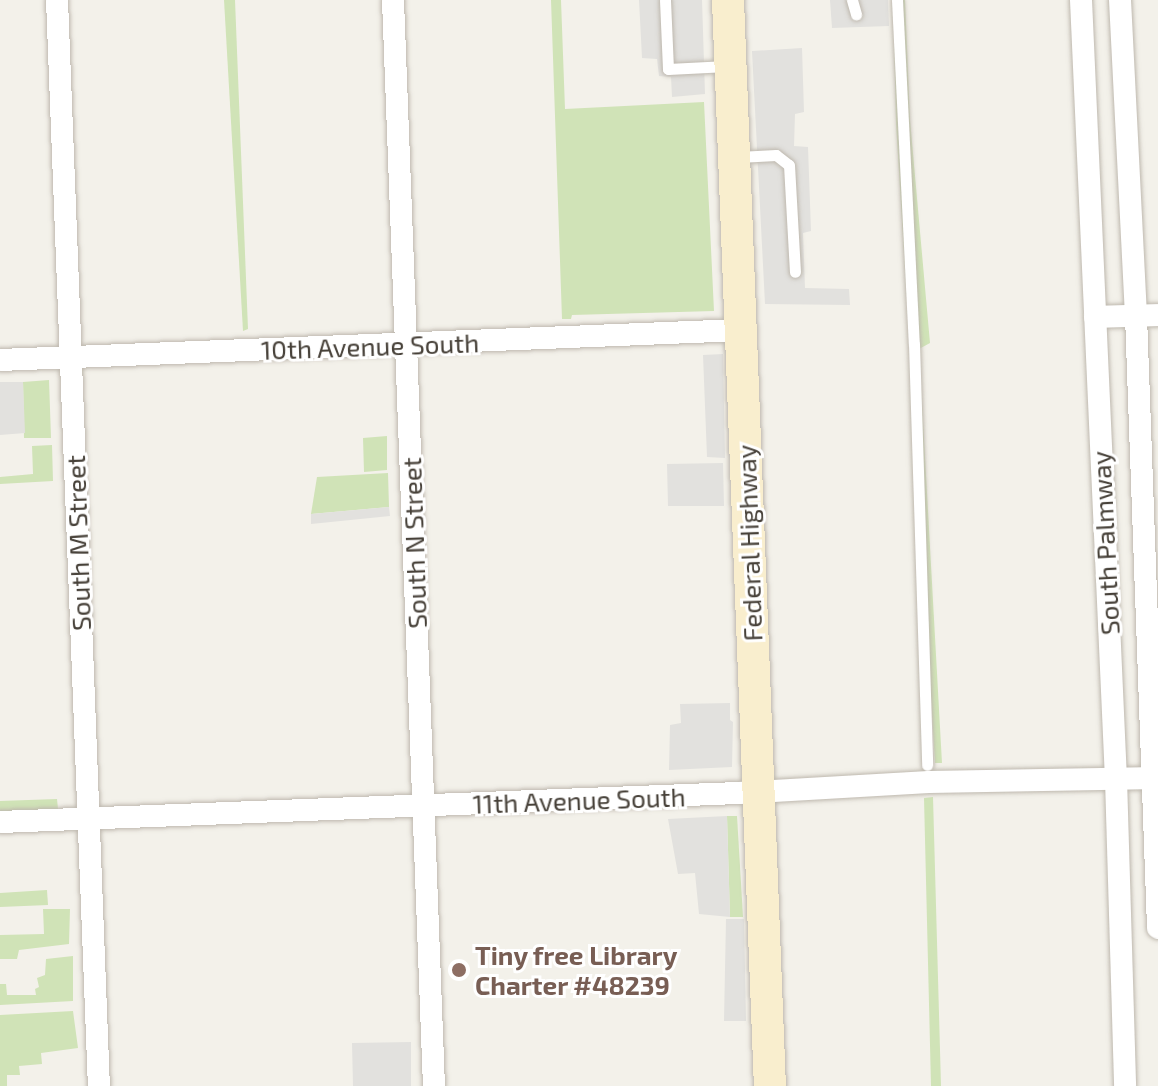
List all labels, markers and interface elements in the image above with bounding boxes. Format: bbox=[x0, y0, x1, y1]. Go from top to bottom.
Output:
street label: 10th Avenue South bbox=[260, 327, 480, 365]
street label: Federal Highway bbox=[730, 444, 768, 642]
street label: South Palmway bbox=[1085, 450, 1125, 636]
street label: South M Street bbox=[59, 455, 97, 631]
street label: South N Street bbox=[395, 457, 433, 629]
street label: 11th Avenue South bbox=[472, 781, 686, 819]
place label: Tiny free Library Charter #48239 bbox=[475, 939, 678, 1000]
marker: Tiny free Library Charter #48239 bbox=[450, 961, 468, 979]

